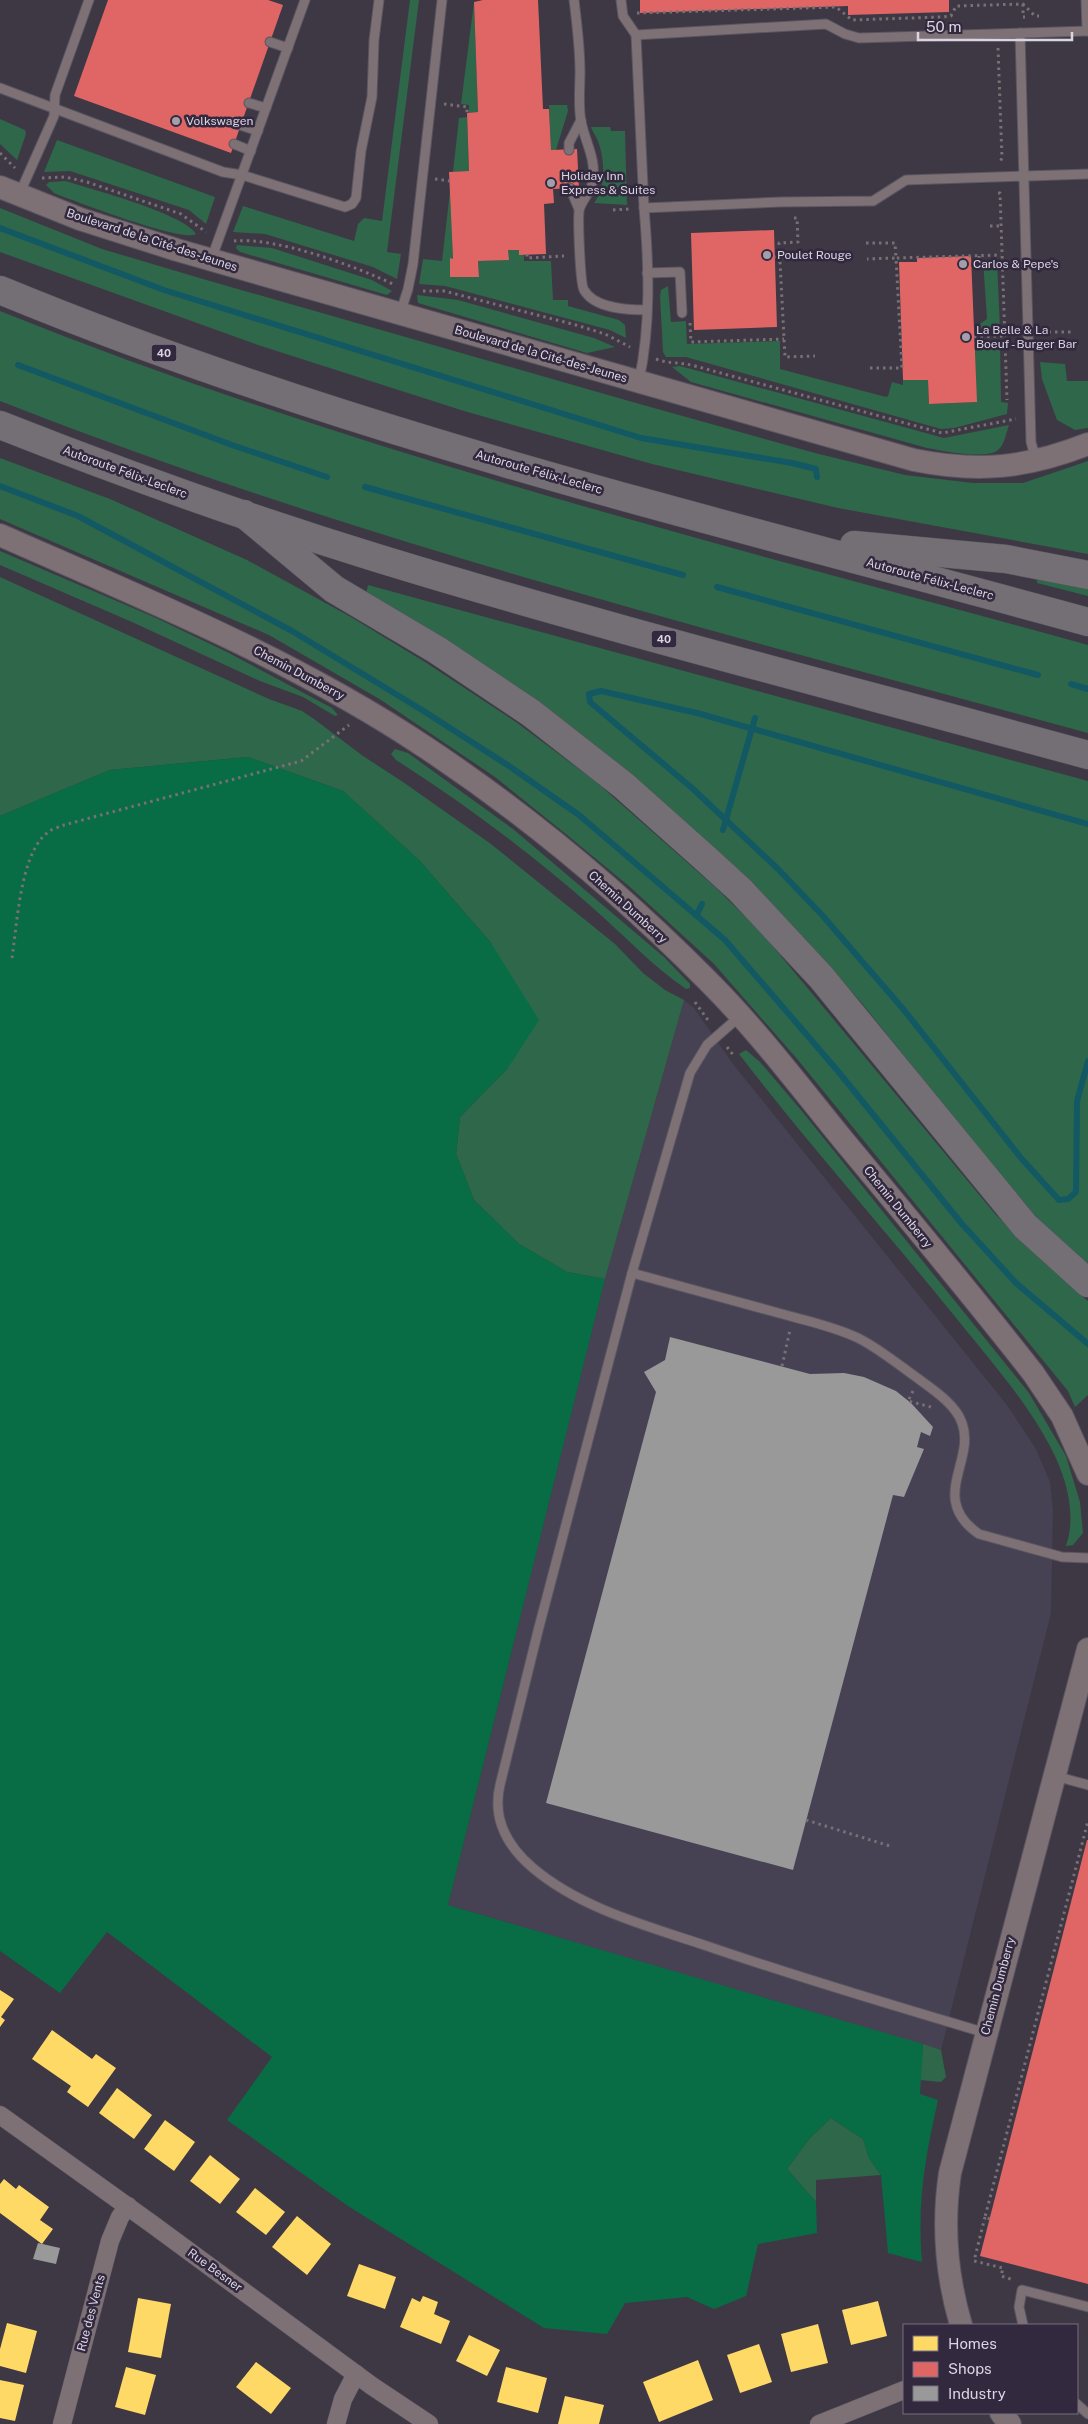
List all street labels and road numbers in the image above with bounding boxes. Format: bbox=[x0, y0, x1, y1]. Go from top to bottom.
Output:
street label: Boulevard de la Cité-des-Jeunes bbox=[65, 206, 239, 274]
street label: Boulevard de la Cité-des-Jeunes bbox=[453, 323, 629, 385]
road number: 40 bbox=[152, 344, 176, 362]
street label: Autoroute Félix-Leclerc bbox=[61, 443, 189, 501]
street label: Autoroute Félix-Leclerc bbox=[474, 447, 604, 497]
street label: Autoroute Félix-Leclerc bbox=[865, 555, 995, 603]
road number: 40 bbox=[652, 630, 676, 648]
street label: Chemin Dumberry bbox=[251, 643, 347, 703]
street label: Chemin Dumberry bbox=[586, 868, 671, 946]
street label: Chemin Dumberry bbox=[861, 1163, 936, 1251]
street label: Chemin Dumberry bbox=[978, 1935, 1018, 2037]
street label: Rue Besner bbox=[185, 2246, 245, 2295]
street label: Rue des Vents bbox=[74, 2273, 108, 2353]

